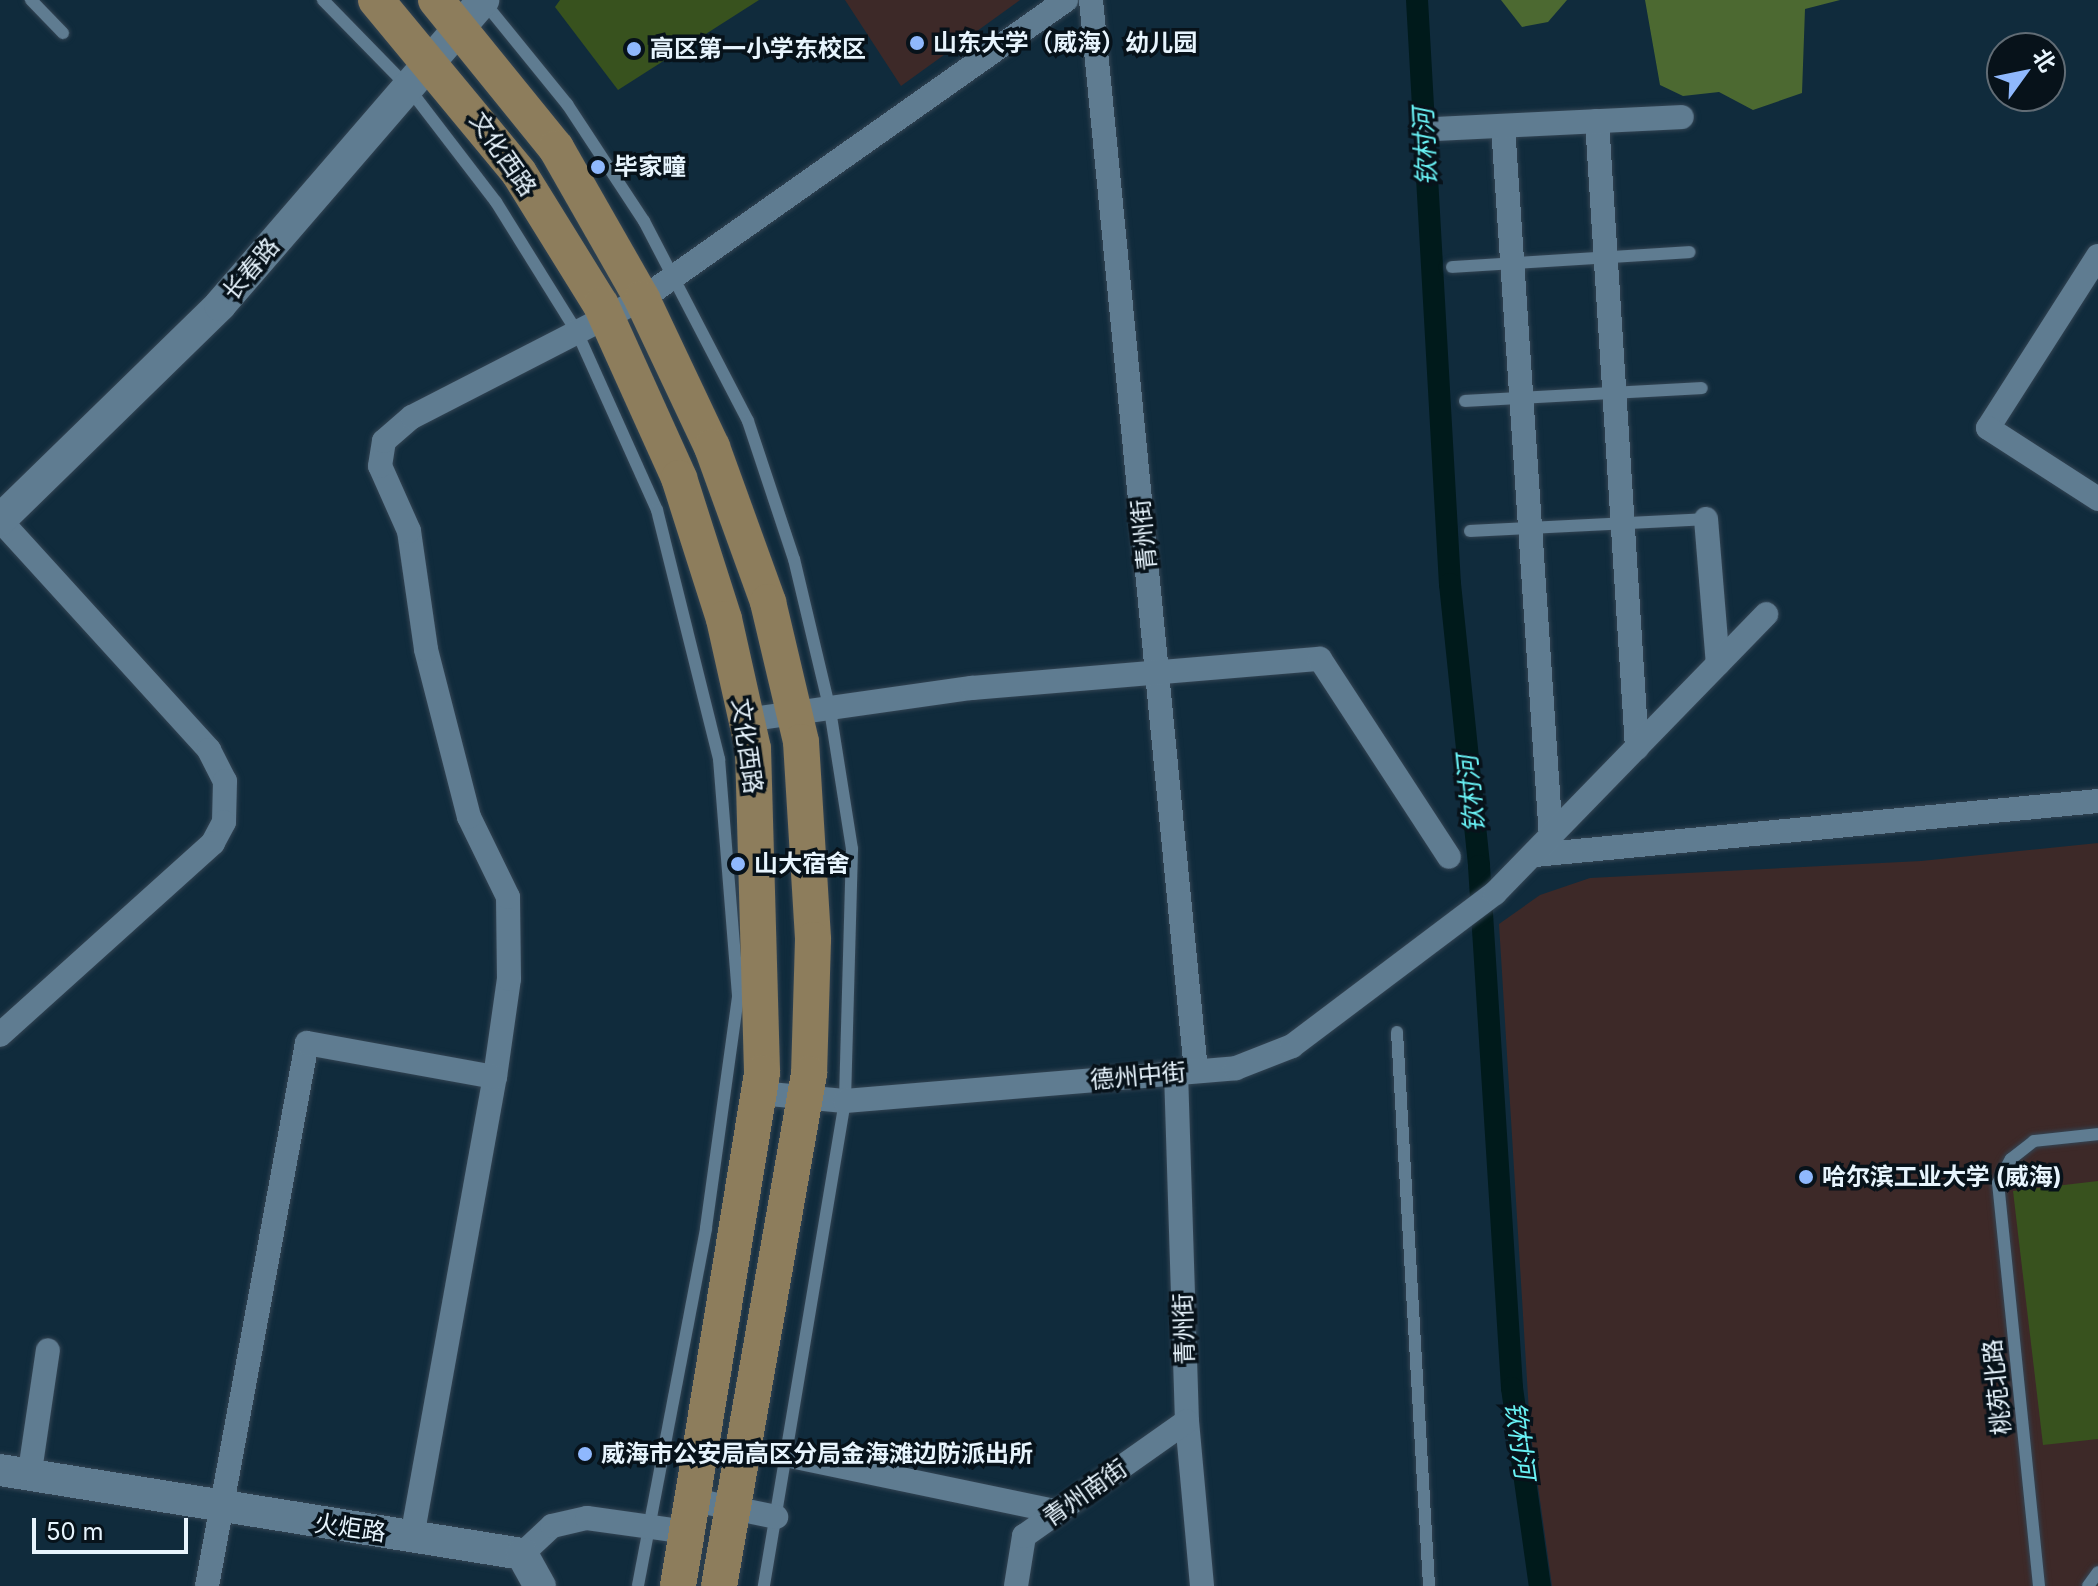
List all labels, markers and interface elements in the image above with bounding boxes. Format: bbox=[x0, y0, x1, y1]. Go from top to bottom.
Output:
place label: 山东大学（威海）幼儿园 bbox=[933, 29, 1197, 57]
north arrow bbox=[1986, 32, 2066, 112]
marker: 山东大学（威海）幼儿园 bbox=[908, 34, 926, 52]
place label: 高区第一小学东校区 bbox=[650, 35, 866, 63]
marker: 高区第一小学东校区 bbox=[625, 40, 643, 58]
text: 北 bbox=[2028, 44, 2061, 76]
street label: 文化西路 bbox=[464, 106, 542, 202]
water label: 钦村河 bbox=[1407, 107, 1443, 187]
place label: 毕家疃 bbox=[614, 153, 686, 181]
marker: 毕家疃 bbox=[589, 158, 607, 176]
street label: 长春路 bbox=[217, 232, 285, 306]
street label: 青州街 bbox=[1126, 498, 1162, 572]
street label: 文化西路 bbox=[726, 696, 768, 796]
water label: 钦村河 bbox=[1451, 754, 1491, 834]
place label: 山大宿舍 bbox=[754, 850, 850, 878]
marker: 山大宿舍 bbox=[729, 855, 747, 873]
street label: 德州中街 bbox=[1089, 1057, 1187, 1095]
place label: 哈尔滨工业大学 (威海) bbox=[1822, 1163, 2062, 1191]
marker: 哈尔滨工业大学 (威海) bbox=[1797, 1168, 1815, 1186]
street label: 青州街 bbox=[1168, 1293, 1200, 1365]
street label: 桃苑北路 bbox=[1978, 1338, 2016, 1436]
water label: 钦村河 bbox=[1499, 1399, 1541, 1481]
place label: 威海市公安局高区分局金海滩边防派出所 bbox=[601, 1440, 1033, 1468]
marker: 威海市公安局高区分局金海滩边防派出所 bbox=[576, 1445, 594, 1463]
street label: 青州南街 bbox=[1037, 1454, 1133, 1532]
scale bar bbox=[36, 1502, 192, 1552]
street label: 火炬路 bbox=[312, 1509, 388, 1547]
text: 50 m bbox=[46, 1517, 104, 1546]

